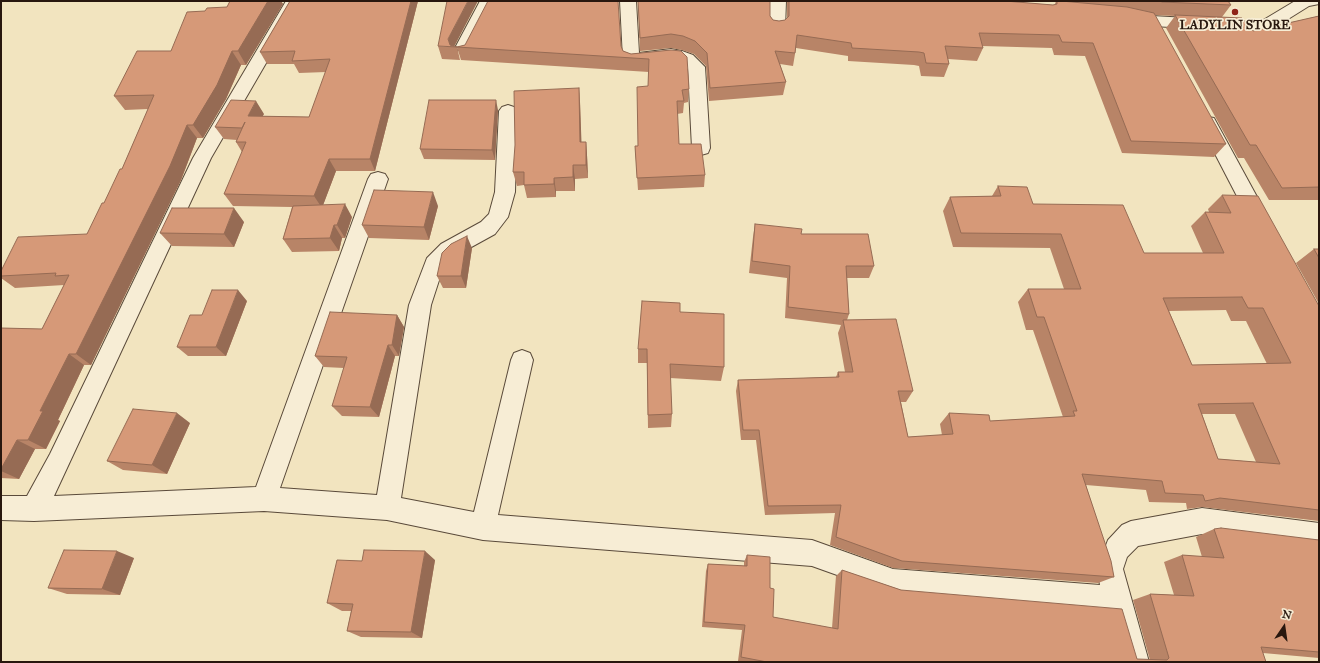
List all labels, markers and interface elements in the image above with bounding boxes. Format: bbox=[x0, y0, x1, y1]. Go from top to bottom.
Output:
marker: LADYLIN STORE bbox=[1230, 7, 1240, 17]
place label: LADYLIN STORE bbox=[1180, 18, 1290, 34]
north arrow bbox=[1264, 607, 1304, 647]
text: N bbox=[1281, 607, 1293, 622]

